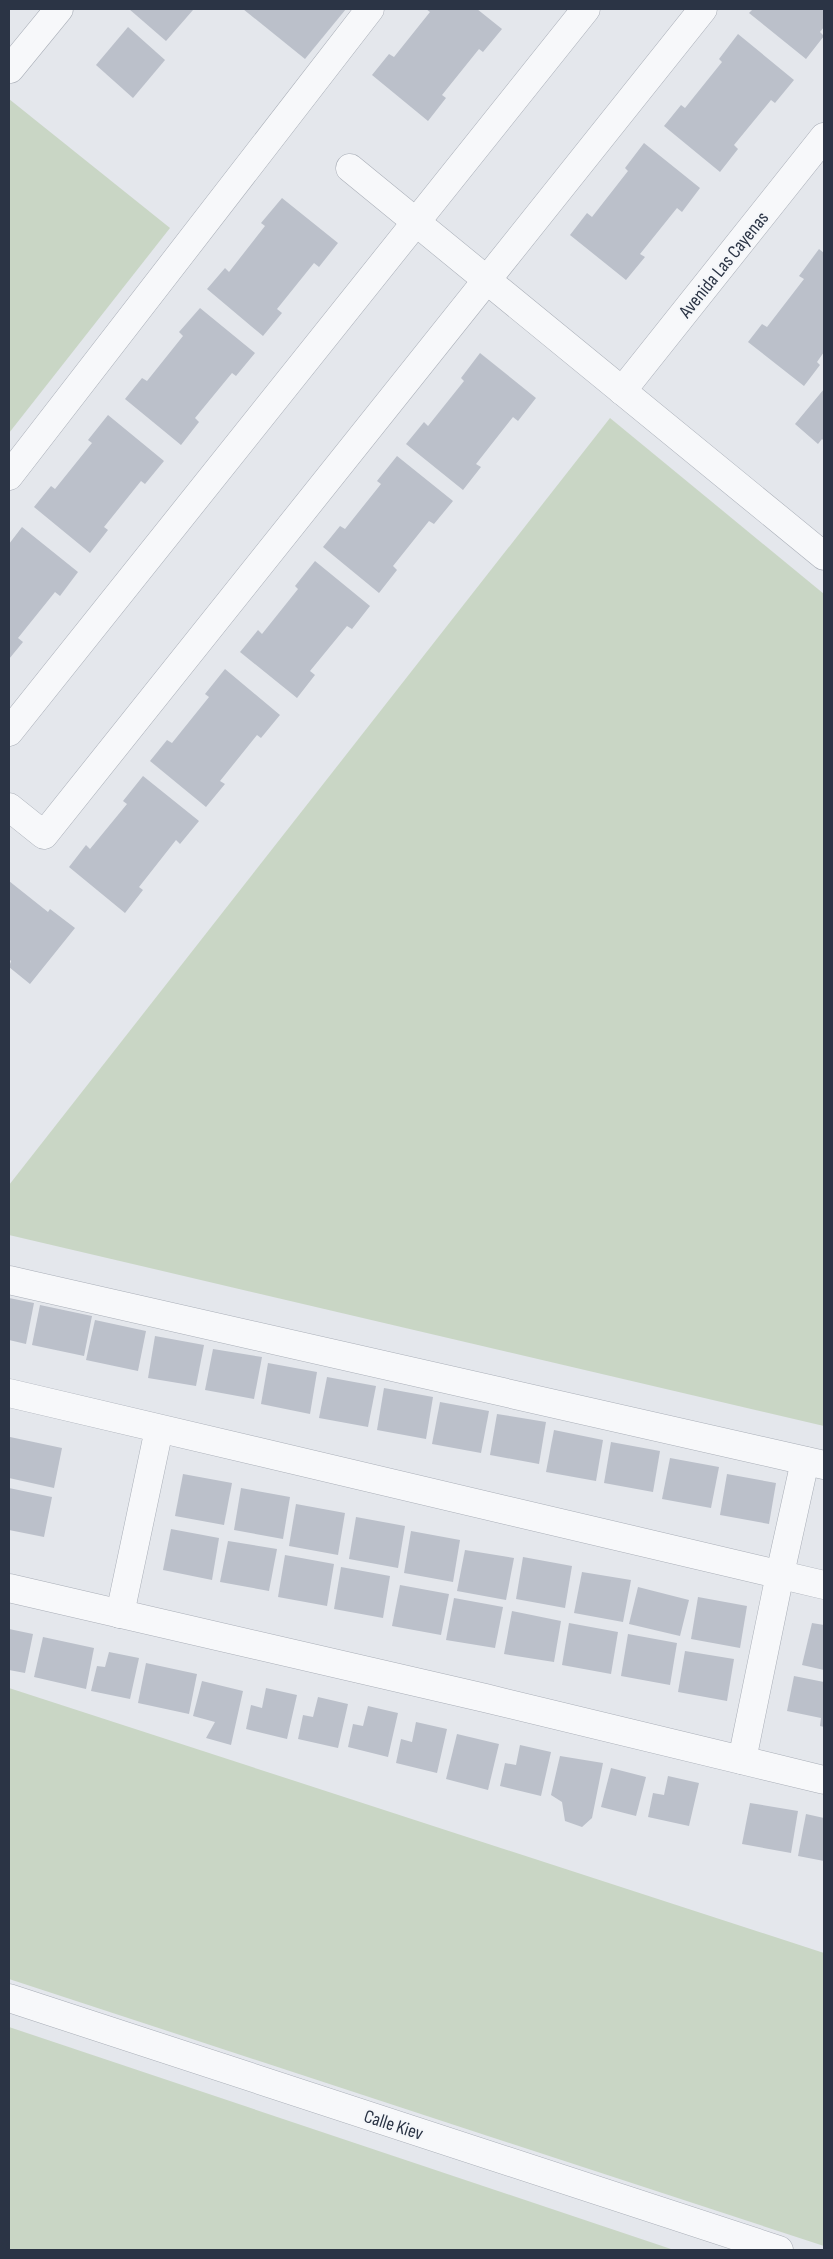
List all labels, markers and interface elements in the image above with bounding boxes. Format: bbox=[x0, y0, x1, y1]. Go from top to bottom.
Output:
street label: Avenida Las Cayenas bbox=[674, 207, 774, 323]
street label: Calle Kiev bbox=[361, 2105, 426, 2146]

